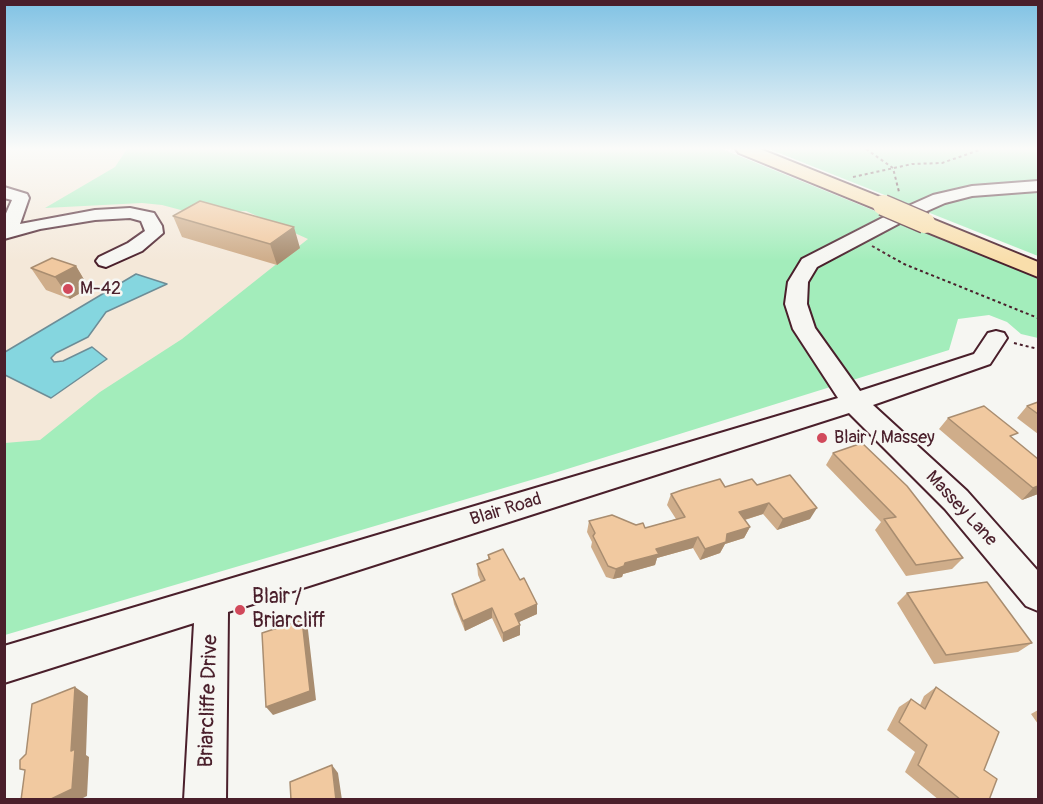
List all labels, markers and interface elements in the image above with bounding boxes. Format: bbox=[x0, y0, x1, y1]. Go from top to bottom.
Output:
place label: M-42 bbox=[80, 278, 121, 300]
marker: M-42 bbox=[61, 282, 75, 296]
place label: Blair / Massey bbox=[834, 427, 935, 449]
marker: Blair / Massey bbox=[815, 431, 829, 445]
street label: Massey Lane bbox=[921, 467, 1001, 551]
street label: Blair Road bbox=[468, 489, 544, 531]
place label: Blair / Briarcliff bbox=[252, 585, 326, 635]
marker: Blair / Briarcliff bbox=[233, 603, 247, 617]
street label: Briarcliffe Drive bbox=[194, 634, 224, 768]

